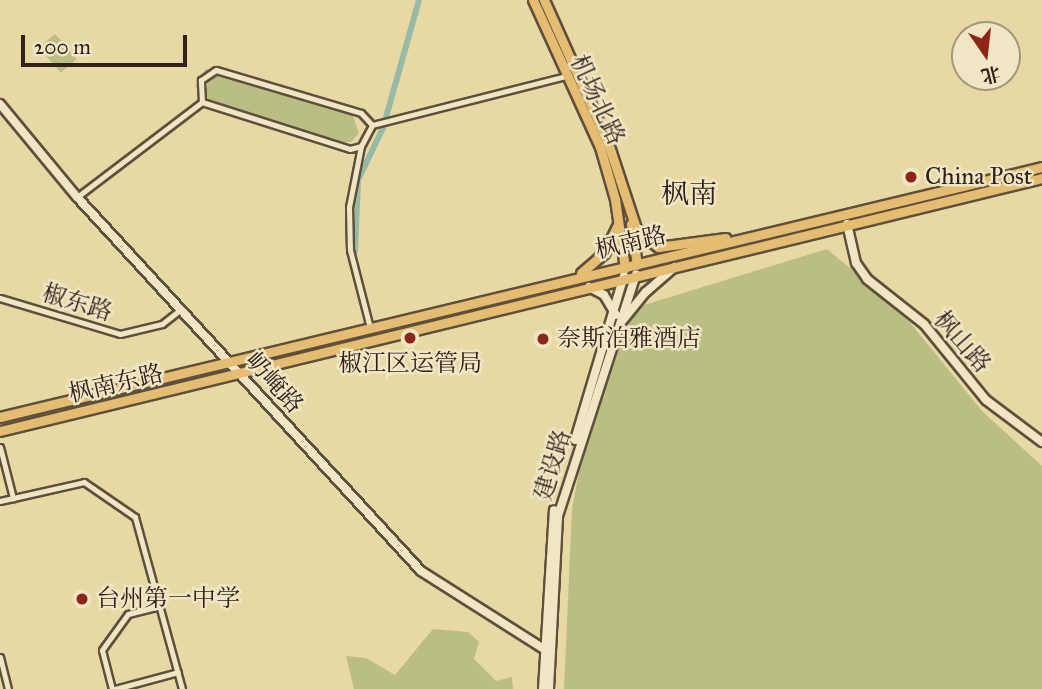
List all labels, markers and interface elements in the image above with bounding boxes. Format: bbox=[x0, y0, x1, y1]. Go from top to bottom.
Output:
scale bar bbox=[24, 21, 191, 65]
north arrow bbox=[951, 21, 1021, 91]
text: 200 m bbox=[34, 34, 91, 60]
street label: 机场北路 bbox=[564, 50, 630, 150]
text: 北 bbox=[979, 61, 1003, 88]
place label: China Post bbox=[925, 163, 1032, 191]
marker: China Post bbox=[903, 169, 919, 185]
district label: 枫南 bbox=[661, 177, 717, 211]
street label: 枫南路 bbox=[593, 221, 669, 265]
street label: 椒东路 bbox=[38, 279, 116, 327]
street label: 枫山路 bbox=[928, 305, 996, 379]
place label: 奈斯泊雅酒店 bbox=[557, 325, 701, 353]
marker: 椒江区运管局 bbox=[402, 330, 418, 346]
marker: 奈斯泊雅酒店 bbox=[535, 331, 551, 347]
street label: 屷崦路 bbox=[239, 347, 309, 419]
place label: 椒江区运管局 bbox=[338, 350, 482, 378]
street label: 枫南东路 bbox=[66, 359, 166, 409]
street label: 建设路 bbox=[529, 426, 577, 504]
place label: 台州第一中学 bbox=[96, 585, 240, 613]
marker: 台州第一中学 bbox=[74, 591, 90, 607]

